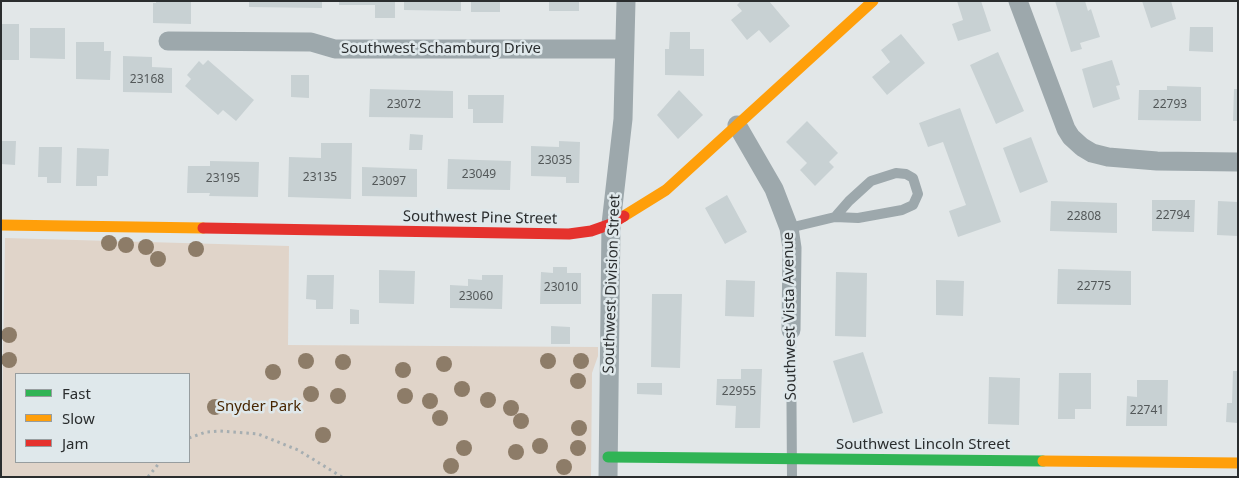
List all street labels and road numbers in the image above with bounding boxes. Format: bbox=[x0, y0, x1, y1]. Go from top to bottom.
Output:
street label: Southwest Schamburg Drive bbox=[341, 40, 541, 58]
street label: Southwest Division Street bbox=[600, 194, 624, 374]
street label: Southwest Pine Street bbox=[403, 208, 557, 228]
street label: Southwest Vista Avenue bbox=[780, 232, 800, 400]
street label: Southwest Lincoln Street bbox=[836, 436, 1010, 454]

